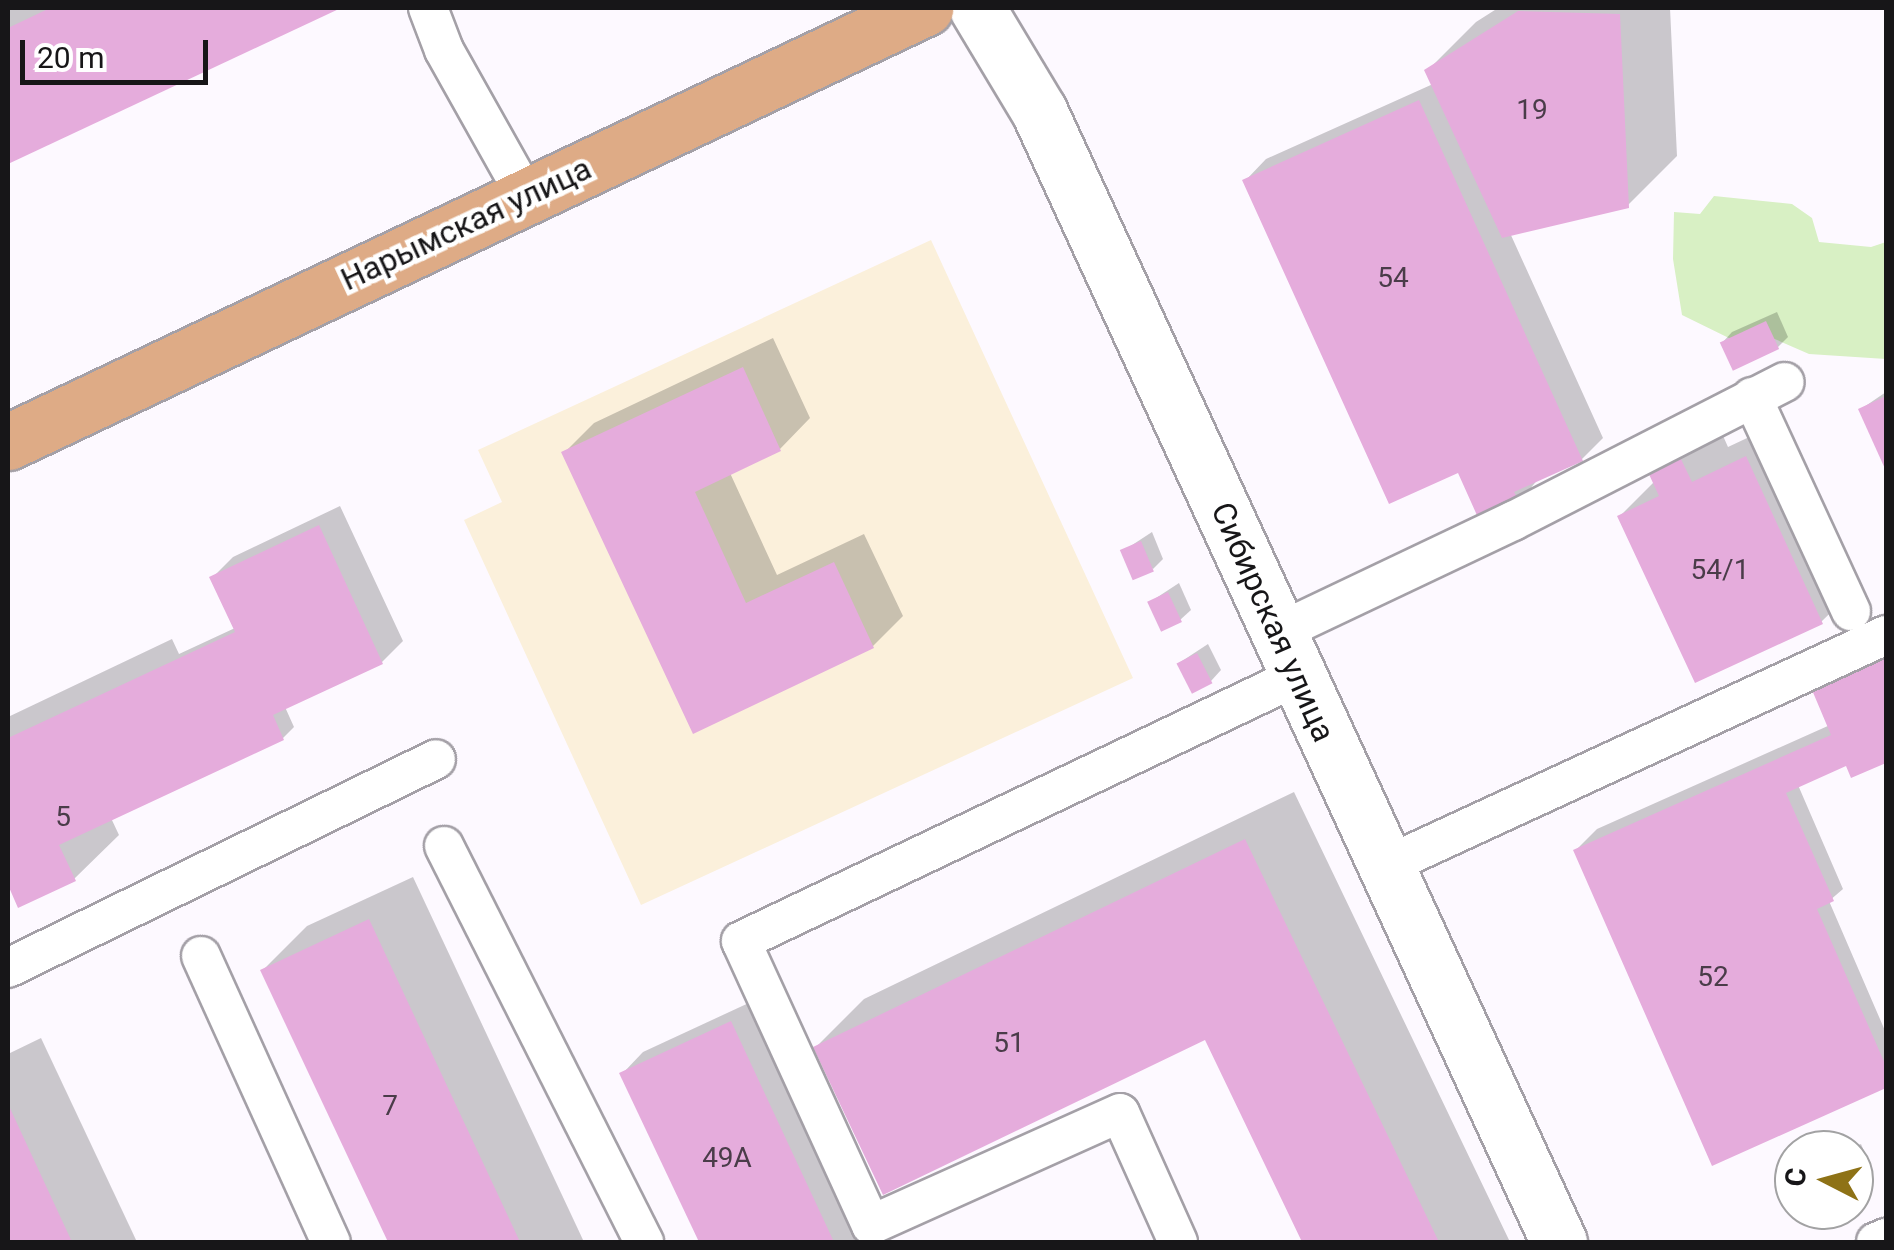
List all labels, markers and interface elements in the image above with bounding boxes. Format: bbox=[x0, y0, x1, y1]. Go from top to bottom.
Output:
scale bar bbox=[25, 20, 212, 82]
text: 20 m bbox=[37, 40, 104, 75]
house number: 19 bbox=[1516, 93, 1548, 127]
street label: Нарымская улица bbox=[335, 149, 597, 299]
house number: 54 bbox=[1377, 261, 1409, 295]
street label: Сибирская улица bbox=[1203, 496, 1343, 748]
house number: 54/1 bbox=[1691, 553, 1749, 587]
house number: 5 bbox=[55, 800, 71, 834]
house number: 52 bbox=[1697, 960, 1729, 994]
house number: 51 bbox=[993, 1026, 1025, 1060]
house number: 7 bbox=[382, 1089, 398, 1123]
north arrow bbox=[1774, 1130, 1874, 1230]
house number: 49А bbox=[702, 1141, 752, 1175]
text: С bbox=[1778, 1166, 1813, 1188]

